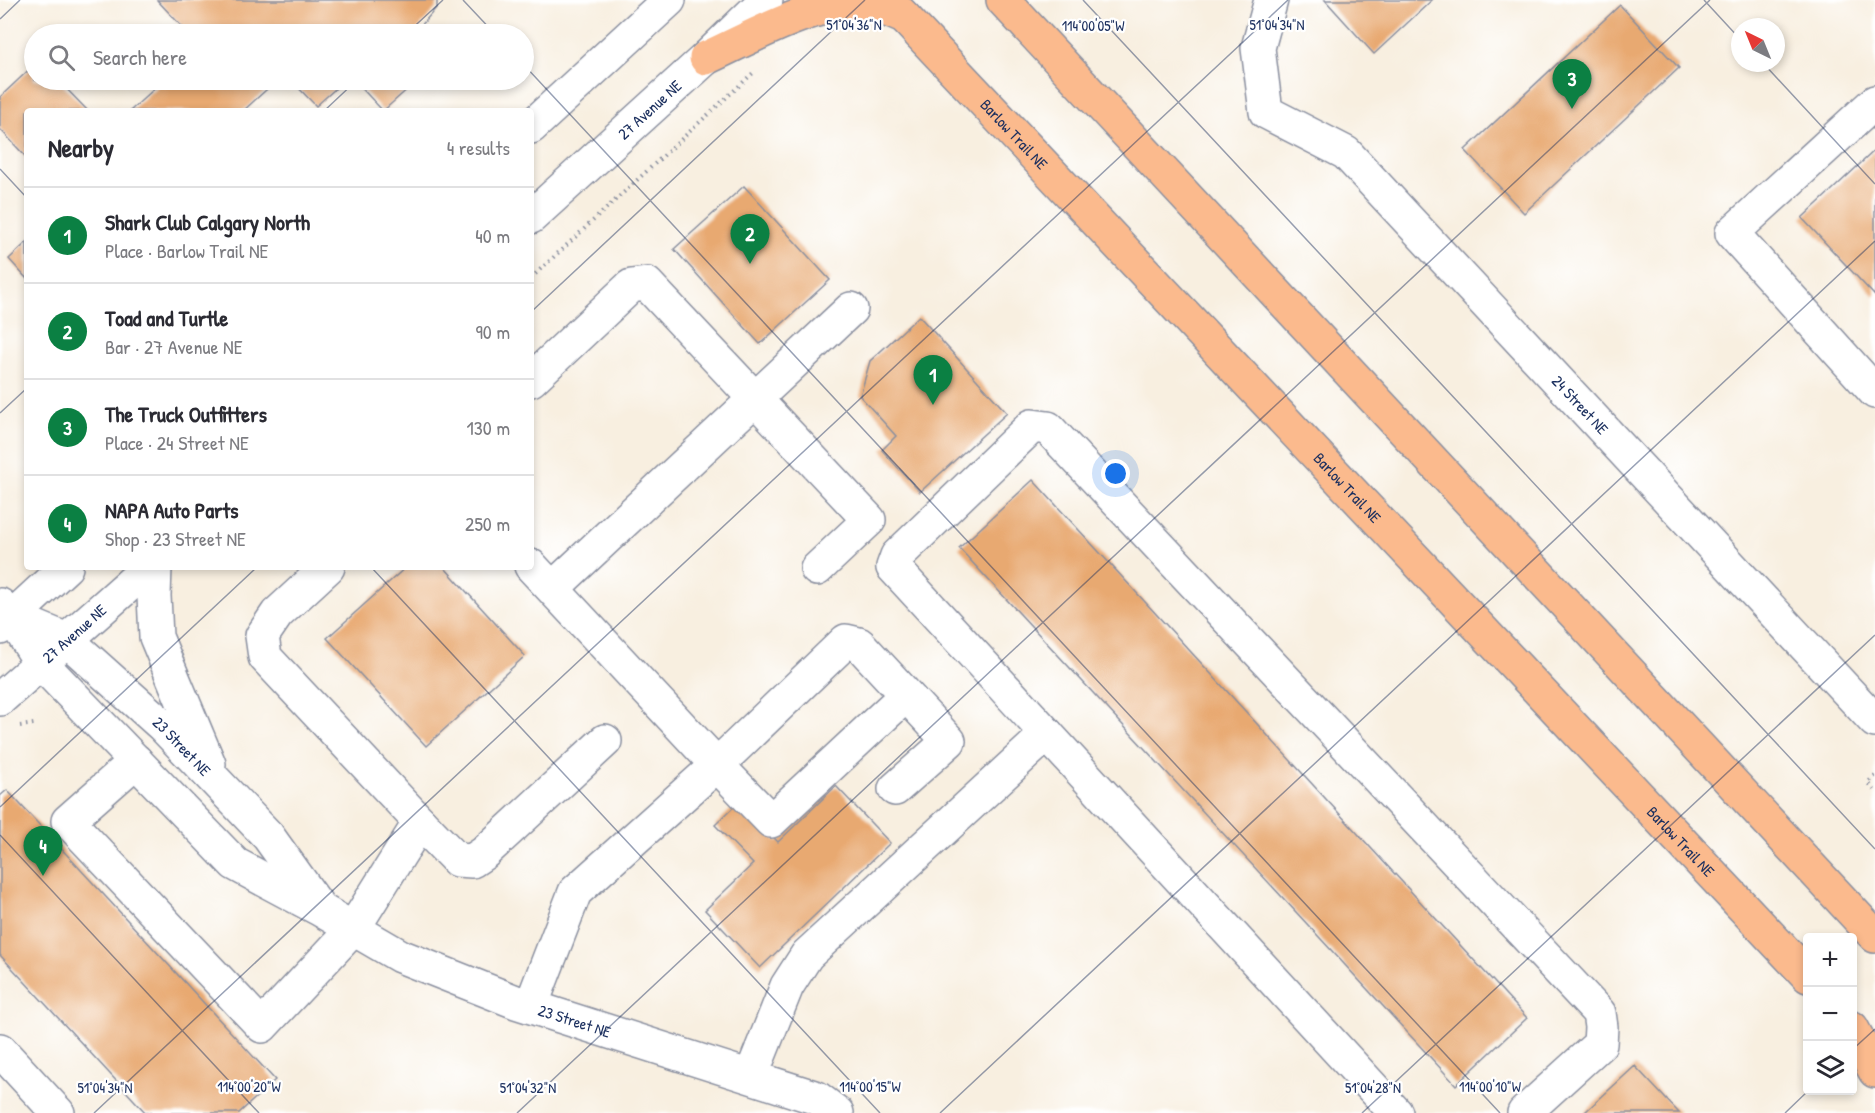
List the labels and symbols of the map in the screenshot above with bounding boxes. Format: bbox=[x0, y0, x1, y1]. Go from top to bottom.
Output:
text: 51°04'36"N bbox=[826, 14, 882, 35]
text: 51°04'34"N bbox=[1250, 14, 1304, 35]
text: 114°00'05"W bbox=[1062, 15, 1125, 36]
north arrow bbox=[1731, 18, 1785, 72]
pin: 3 bbox=[1552, 60, 1592, 109]
street label: 27 Avenue NE bbox=[613, 75, 686, 144]
street label: Barlow Trail NE bbox=[976, 94, 1053, 174]
pin: 2 bbox=[730, 214, 770, 264]
pin: 1 bbox=[914, 356, 952, 405]
street label: 24 Street NE bbox=[1547, 370, 1614, 439]
street label: Barlow Trail NE bbox=[1309, 447, 1386, 528]
your location bbox=[1101, 459, 1130, 488]
street label: 27 Avenue NE bbox=[37, 599, 111, 668]
street label: 23 Street NE bbox=[148, 711, 216, 781]
street label: Barlow Trail NE bbox=[1642, 801, 1720, 881]
pin: 4 bbox=[24, 826, 63, 876]
street label: 23 Street NE bbox=[536, 999, 614, 1043]
text: 114°00'20"W bbox=[217, 1076, 281, 1097]
text: 114°00'15"W bbox=[839, 1076, 901, 1097]
text: 114°00'10"W bbox=[1459, 1076, 1522, 1097]
text: 51°04'34"N bbox=[78, 1077, 132, 1098]
text: 51°04'32"N bbox=[500, 1077, 556, 1098]
text: 51°04'28"N bbox=[1345, 1077, 1401, 1098]

